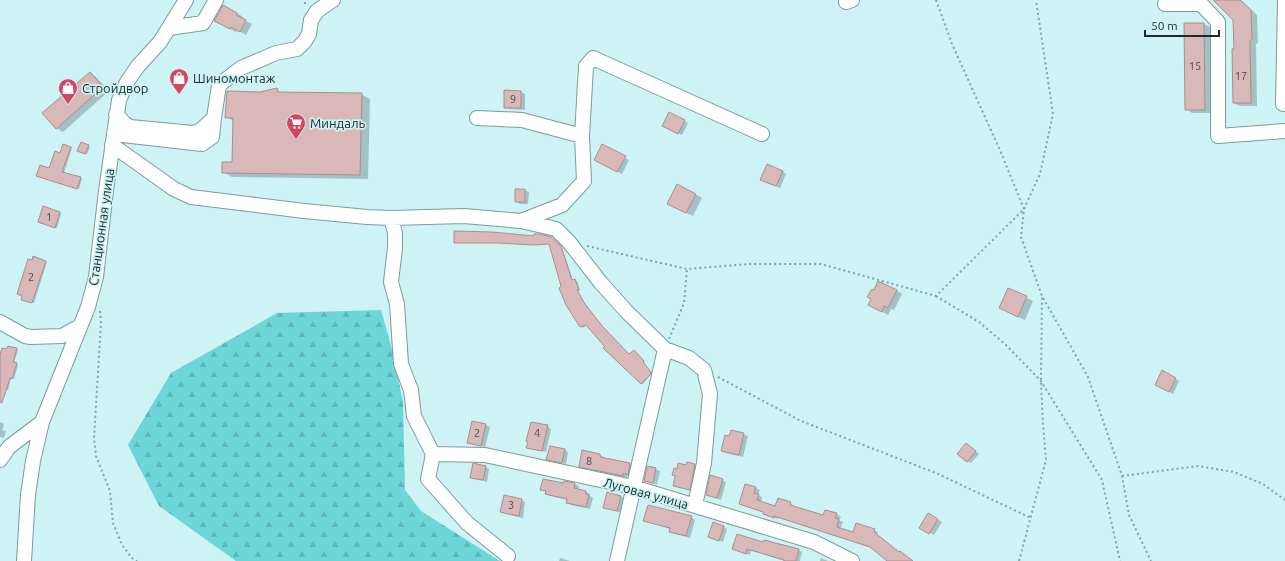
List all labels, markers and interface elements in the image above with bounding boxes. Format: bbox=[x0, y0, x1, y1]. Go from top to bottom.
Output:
scale bar bbox=[1145, 12, 1219, 38]
text: 50 m bbox=[1151, 19, 1178, 32]
house number: 15 bbox=[1189, 60, 1201, 72]
shop icon: Шиномонтаж bbox=[168, 67, 190, 95]
house number: 17 bbox=[1235, 70, 1247, 82]
place label: Шиномонтаж bbox=[193, 71, 276, 85]
shop icon: Стройдвор bbox=[57, 77, 79, 105]
place label: Стройдвор bbox=[82, 81, 148, 95]
house number: 9 bbox=[510, 93, 516, 105]
supermarket icon: Миндаль bbox=[285, 112, 307, 140]
place label: Миндаль bbox=[310, 116, 365, 130]
street label: Станционная улица bbox=[86, 168, 116, 286]
house number: 1 bbox=[46, 211, 52, 223]
house number: 2 bbox=[28, 271, 34, 283]
house number: 2 bbox=[474, 427, 480, 439]
house number: 4 bbox=[534, 427, 540, 439]
house number: 8 bbox=[586, 455, 592, 467]
street label: Луговая улица bbox=[602, 475, 690, 511]
house number: 3 bbox=[508, 499, 514, 511]

